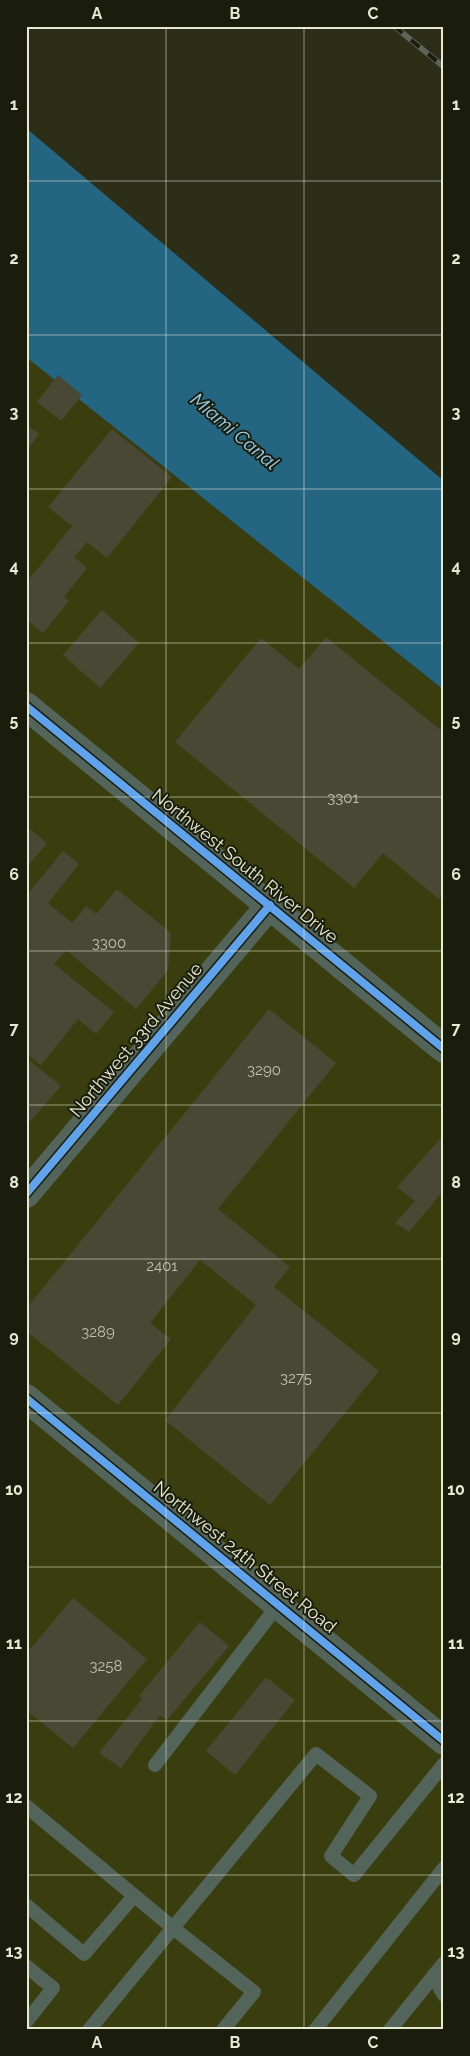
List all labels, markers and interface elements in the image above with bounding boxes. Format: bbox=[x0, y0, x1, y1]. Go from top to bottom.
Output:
text: A bbox=[92, 4, 103, 23]
text: B bbox=[230, 4, 241, 23]
text: C bbox=[368, 4, 379, 23]
text: 1 bbox=[10, 95, 18, 114]
text: 1 bbox=[452, 95, 460, 114]
text: 2 bbox=[9, 249, 19, 268]
text: 2 bbox=[451, 249, 461, 268]
water label: Miami Canal bbox=[187, 388, 283, 474]
text: 3 bbox=[10, 403, 19, 422]
text: 3 bbox=[452, 403, 461, 422]
text: 4 bbox=[9, 557, 19, 576]
text: 4 bbox=[451, 557, 461, 576]
text: 5 bbox=[10, 711, 19, 730]
text: 5 bbox=[452, 711, 461, 730]
street label: Northwest South River Drive bbox=[148, 784, 343, 948]
house number: 3301 bbox=[327, 789, 359, 807]
text: 6 bbox=[9, 865, 19, 884]
text: 6 bbox=[451, 865, 461, 884]
house number: 3300 bbox=[92, 934, 126, 952]
street label: Northwest 33rd Avenue bbox=[65, 958, 207, 1121]
text: 7 bbox=[10, 1019, 19, 1038]
text: 7 bbox=[452, 1019, 461, 1038]
house number: 3290 bbox=[247, 1061, 281, 1079]
text: 8 bbox=[9, 1173, 19, 1192]
text: 8 bbox=[451, 1173, 461, 1192]
house number: 2401 bbox=[146, 1257, 178, 1275]
house number: 3289 bbox=[81, 1323, 115, 1341]
text: 9 bbox=[9, 1327, 19, 1346]
text: 9 bbox=[451, 1327, 461, 1346]
house number: 3275 bbox=[280, 1369, 312, 1387]
street label: Northwest 24th Street Road bbox=[150, 1476, 341, 1637]
text: 10 bbox=[5, 1480, 23, 1499]
text: 10 bbox=[447, 1480, 465, 1499]
text: 11 bbox=[6, 1634, 22, 1653]
text: 11 bbox=[448, 1634, 464, 1653]
house number: 3258 bbox=[90, 1657, 123, 1675]
text: 12 bbox=[6, 1788, 22, 1807]
text: 12 bbox=[448, 1788, 464, 1807]
text: 13 bbox=[6, 1942, 22, 1961]
text: 13 bbox=[448, 1942, 464, 1961]
text: A bbox=[92, 2033, 103, 2052]
text: B bbox=[230, 2033, 241, 2052]
text: C bbox=[368, 2033, 379, 2052]

